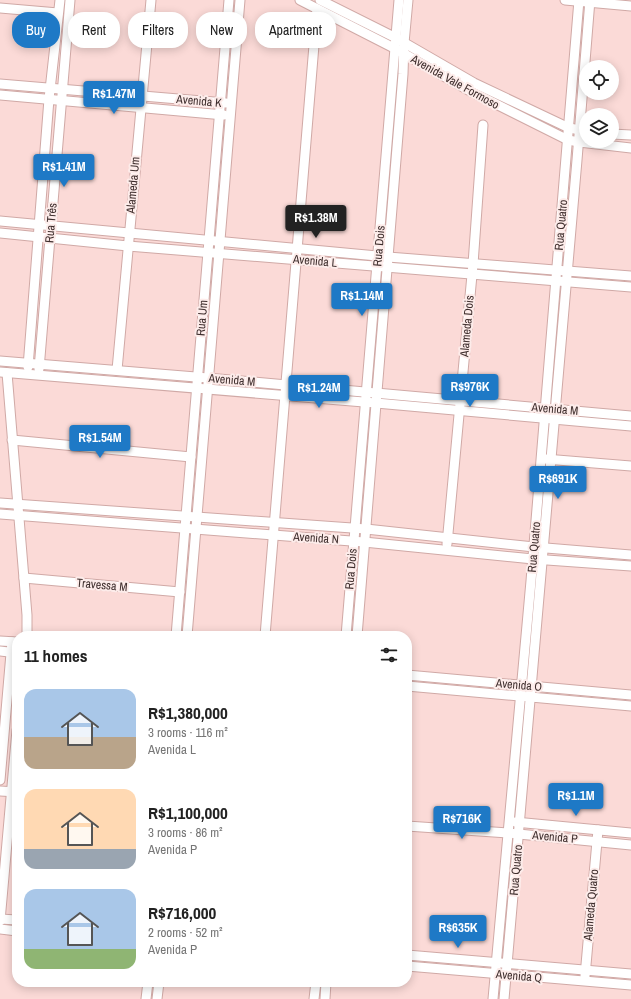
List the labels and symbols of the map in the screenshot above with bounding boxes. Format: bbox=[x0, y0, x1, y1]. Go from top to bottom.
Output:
street label: Avenida Vale Formoso bbox=[407, 51, 502, 113]
pin: R$1.47M bbox=[77, 81, 151, 115]
street label: Avenida K bbox=[175, 91, 223, 111]
pin: R$1.41M bbox=[27, 154, 101, 188]
street label: Alameda Um bbox=[122, 156, 143, 215]
street label: Rua Quatro bbox=[551, 199, 571, 251]
street label: Rua Três bbox=[41, 202, 61, 244]
pin: R$1.38M bbox=[279, 205, 353, 239]
street label: Rua Dois bbox=[369, 225, 389, 267]
street label: Avenida L bbox=[291, 251, 338, 271]
pin: R$1.14M bbox=[325, 283, 399, 317]
street label: Alameda Dois bbox=[456, 294, 478, 358]
street label: Rua Um bbox=[192, 299, 212, 337]
street label: Avenida M bbox=[207, 370, 256, 390]
pin: R$976K bbox=[437, 374, 503, 408]
pin: R$1.24M bbox=[282, 375, 356, 409]
street label: Avenida M bbox=[530, 399, 579, 419]
pin: R$1.54M bbox=[63, 425, 137, 459]
pin: R$691K bbox=[525, 466, 591, 500]
street label: Rua Quatro bbox=[524, 521, 544, 573]
street label: Avenida N bbox=[292, 528, 339, 548]
street label: Rua Dois bbox=[341, 548, 361, 590]
street label: Travessa M bbox=[76, 575, 128, 595]
street label: Avenida O bbox=[494, 675, 543, 695]
pin: R$1.1M bbox=[543, 783, 609, 817]
pin: R$716K bbox=[429, 806, 495, 840]
street label: Avenida P bbox=[531, 827, 579, 847]
street label: Rua Quatro bbox=[506, 844, 526, 896]
street label: Alameda Quatro bbox=[580, 869, 602, 942]
pin: R$635K bbox=[425, 915, 491, 949]
street label: Avenida Q bbox=[494, 966, 543, 986]

